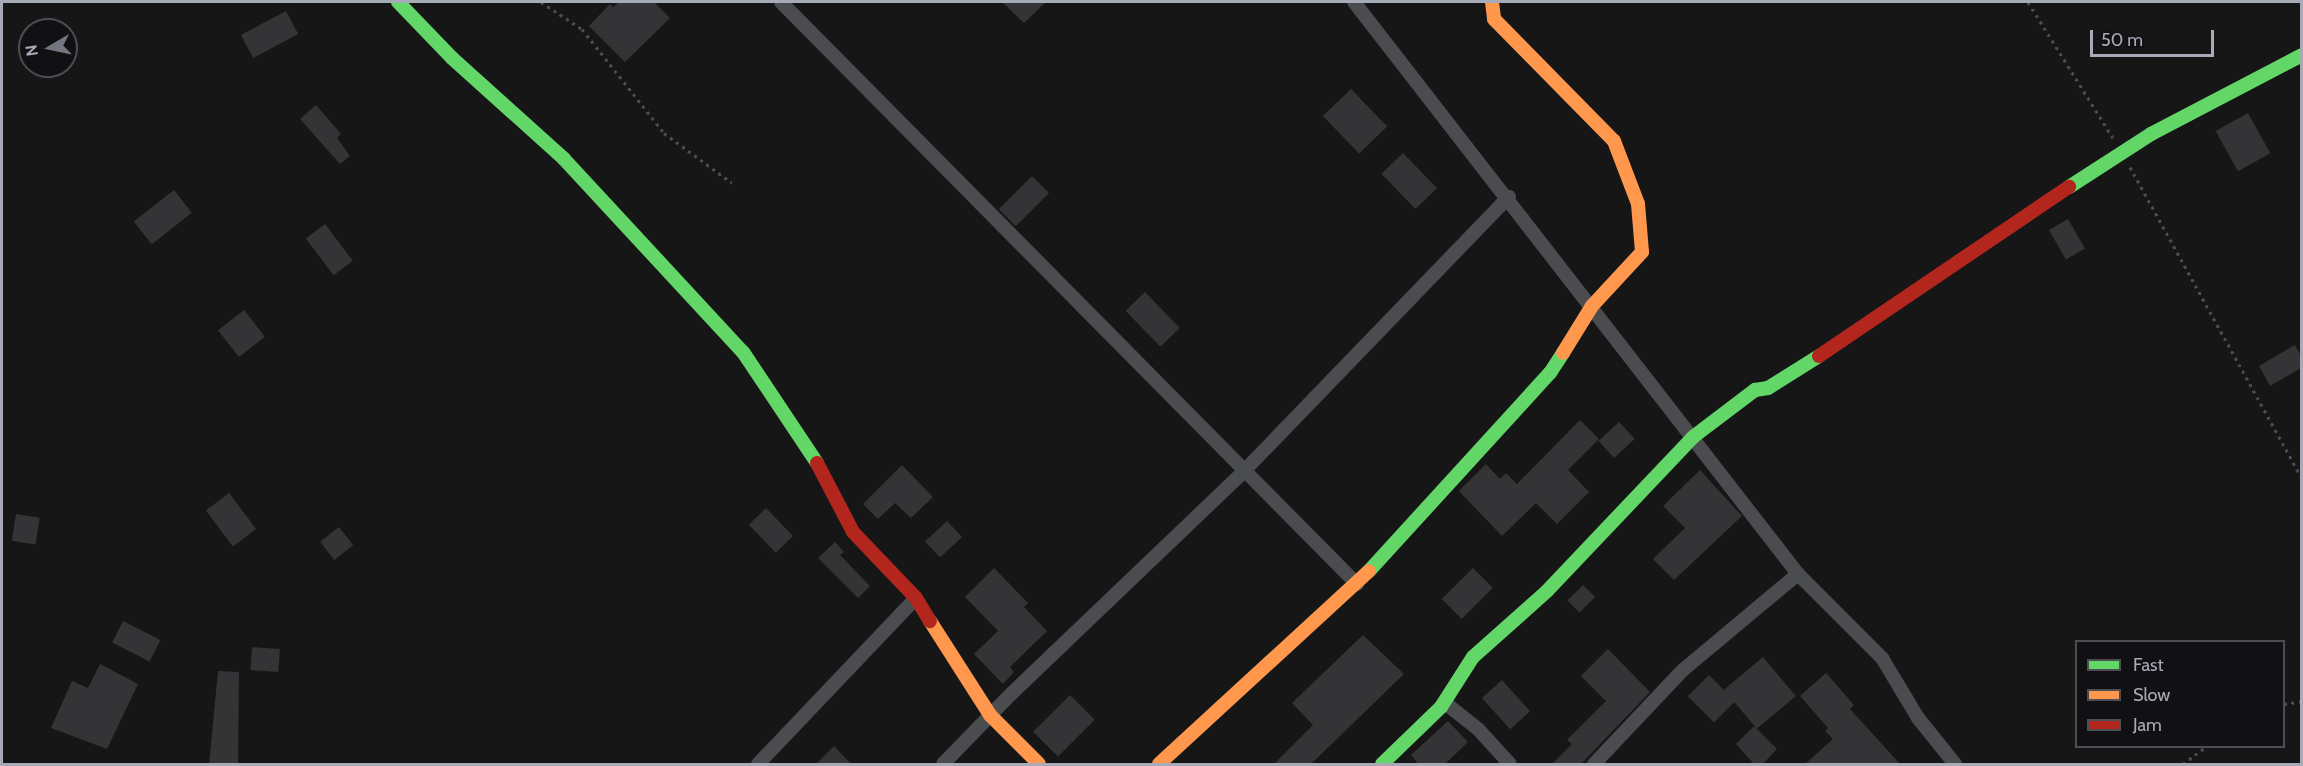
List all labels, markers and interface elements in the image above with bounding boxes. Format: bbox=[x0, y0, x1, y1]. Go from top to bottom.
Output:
north arrow bbox=[18, 18, 78, 78]
scale bar bbox=[2093, 18, 2218, 56]
text: 50 m bbox=[2101, 29, 2143, 51]
text: N bbox=[21, 44, 42, 58]
legend bbox=[2075, 640, 2285, 748]
text: Fast bbox=[2133, 654, 2164, 676]
text: Slow bbox=[2133, 684, 2170, 706]
text: Jam bbox=[2133, 714, 2162, 736]

